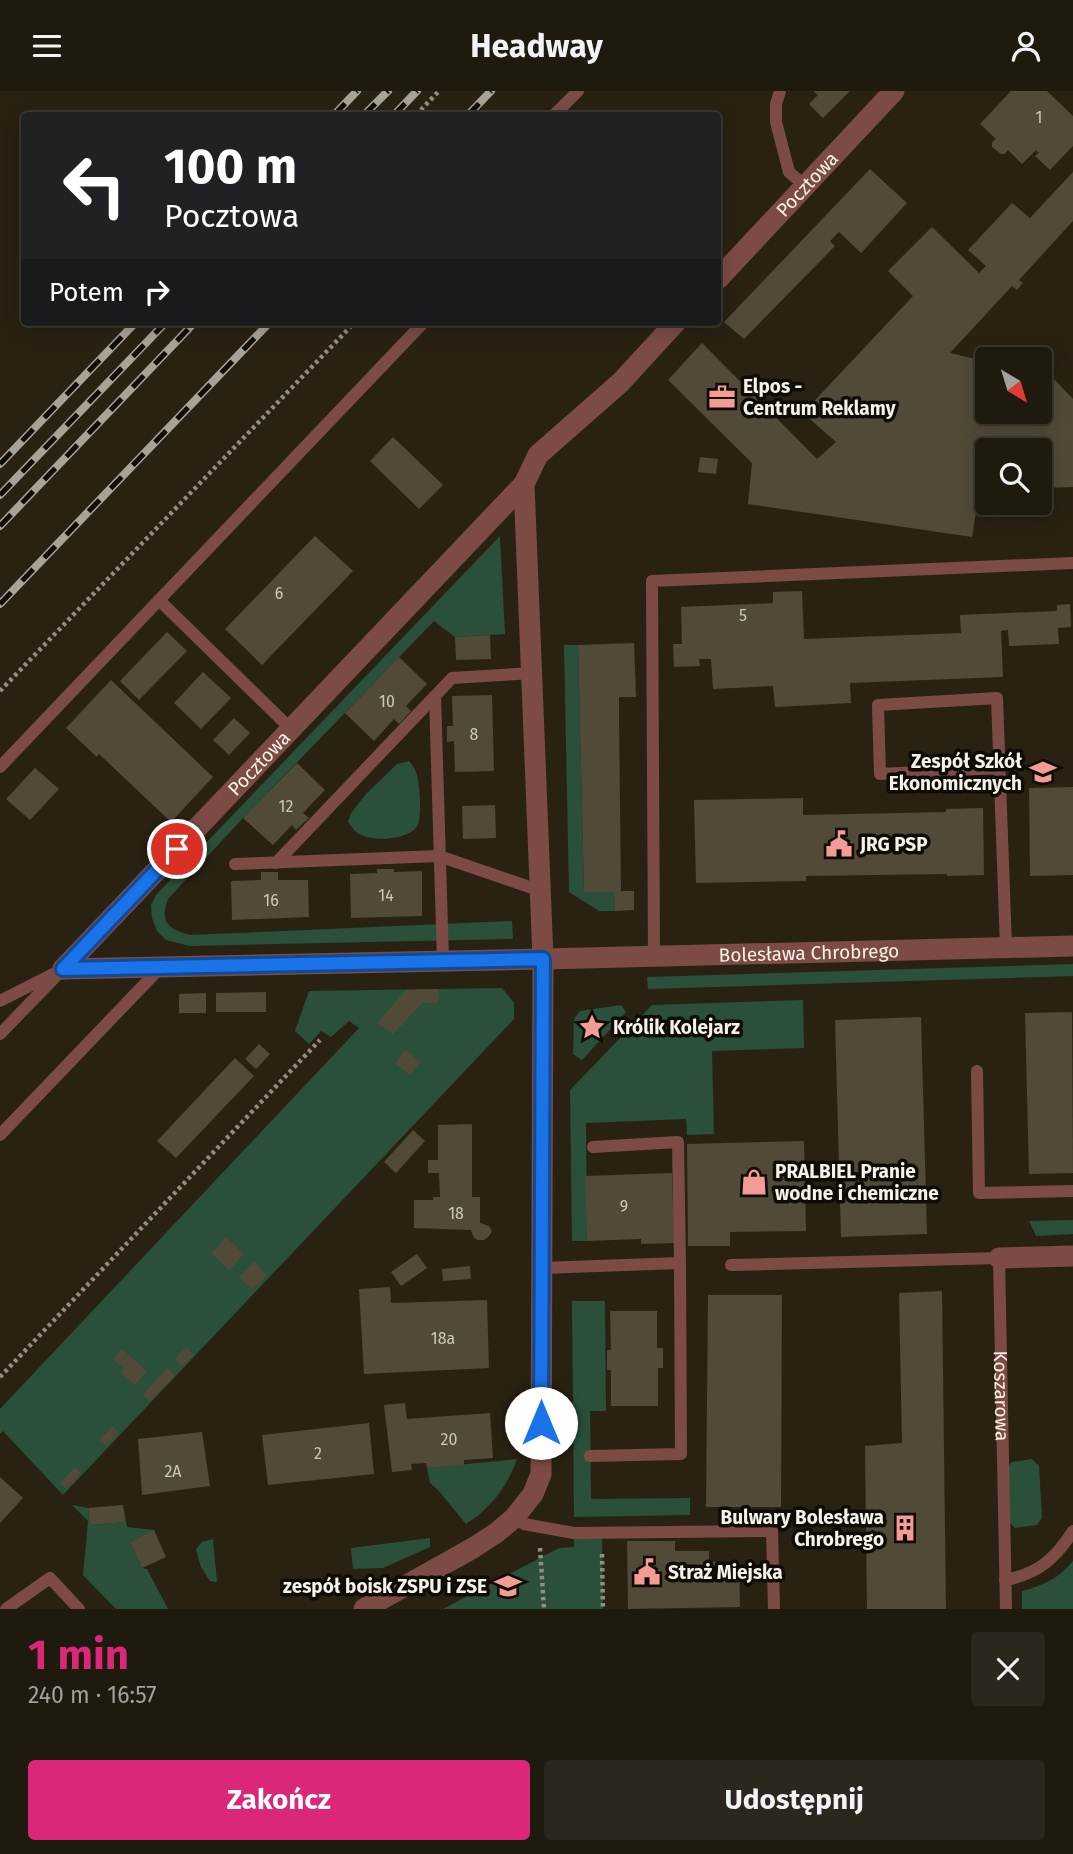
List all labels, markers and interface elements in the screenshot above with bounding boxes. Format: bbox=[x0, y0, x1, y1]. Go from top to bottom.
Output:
icon: menu bbox=[28, 27, 66, 65]
text: Headway bbox=[470, 27, 603, 65]
icon: person bbox=[1007, 27, 1045, 65]
house number: 1 bbox=[1036, 108, 1042, 127]
text: 100 m bbox=[164, 137, 297, 196]
icon: left bbox=[49, 140, 140, 231]
street label: Pocztowa bbox=[771, 147, 843, 222]
text: Pocztowa bbox=[164, 197, 299, 235]
icon: right bbox=[138, 273, 176, 311]
text: Potem bbox=[49, 277, 124, 308]
north arrow bbox=[975, 347, 1052, 423]
map controls bbox=[975, 347, 1052, 515]
place label: Elpos - Centrum Reklamy bbox=[743, 375, 896, 420]
office icon: Elpos - Centrum Reklamy bbox=[707, 382, 737, 412]
button: search bbox=[975, 438, 1052, 515]
house number: 6 bbox=[275, 584, 283, 603]
house number: 5 bbox=[739, 606, 747, 625]
house number: 10 bbox=[379, 692, 395, 711]
house number: 8 bbox=[470, 725, 479, 744]
street label: Pocztowa bbox=[223, 726, 295, 801]
place label: Zespół Szkół Ekonomicznych bbox=[889, 750, 1022, 795]
school or university icon: Zespół Szkół Ekonomicznych bbox=[1028, 757, 1058, 787]
house number: 12 bbox=[279, 797, 293, 816]
pin bbox=[147, 819, 207, 879]
public building icon: JRG PSP bbox=[824, 829, 854, 859]
icon: arrive bbox=[158, 830, 196, 868]
place label: JRG PSP bbox=[859, 833, 928, 856]
house number: 14 bbox=[378, 886, 394, 905]
house number: 16 bbox=[263, 891, 279, 910]
street label: Bolesława Chrobrego bbox=[718, 939, 899, 967]
place icon: Królik Kolejarz bbox=[577, 1012, 607, 1042]
place label: Królik Kolejarz bbox=[613, 1016, 740, 1039]
place label: PRALBIEL Pranie wodne i chemiczne bbox=[775, 1160, 939, 1205]
shop icon: PRALBIEL Pranie wodne i chemiczne bbox=[739, 1167, 769, 1197]
house number: 9 bbox=[620, 1197, 628, 1216]
house number: 18 bbox=[448, 1204, 464, 1223]
house number: 18a bbox=[431, 1329, 455, 1348]
street label: Koszarowa bbox=[989, 1350, 1014, 1442]
position arrow bbox=[504, 1386, 578, 1460]
house number: 20 bbox=[441, 1430, 457, 1449]
house number: 2 bbox=[314, 1444, 322, 1463]
house number: 2A bbox=[164, 1462, 182, 1481]
place label: Bulwary Bolesława Chrobrego bbox=[720, 1506, 884, 1551]
building icon: Bulwary Bolesława Chrobrego bbox=[890, 1513, 920, 1543]
public building icon: Straż Miejska bbox=[632, 1557, 662, 1587]
place label: Straż Miejska bbox=[668, 1561, 783, 1584]
school or university icon: zespół boisk ZSPU i ZSE bbox=[493, 1571, 523, 1601]
place label: zespół boisk ZSPU i ZSE bbox=[283, 1575, 487, 1598]
text: 1 min bbox=[28, 1630, 129, 1680]
button: close bbox=[971, 1632, 1045, 1706]
text: 240 m · 16:57 bbox=[28, 1681, 156, 1709]
button: Zakończ bbox=[28, 1760, 530, 1840]
button: Udostępnij bbox=[544, 1760, 1045, 1840]

